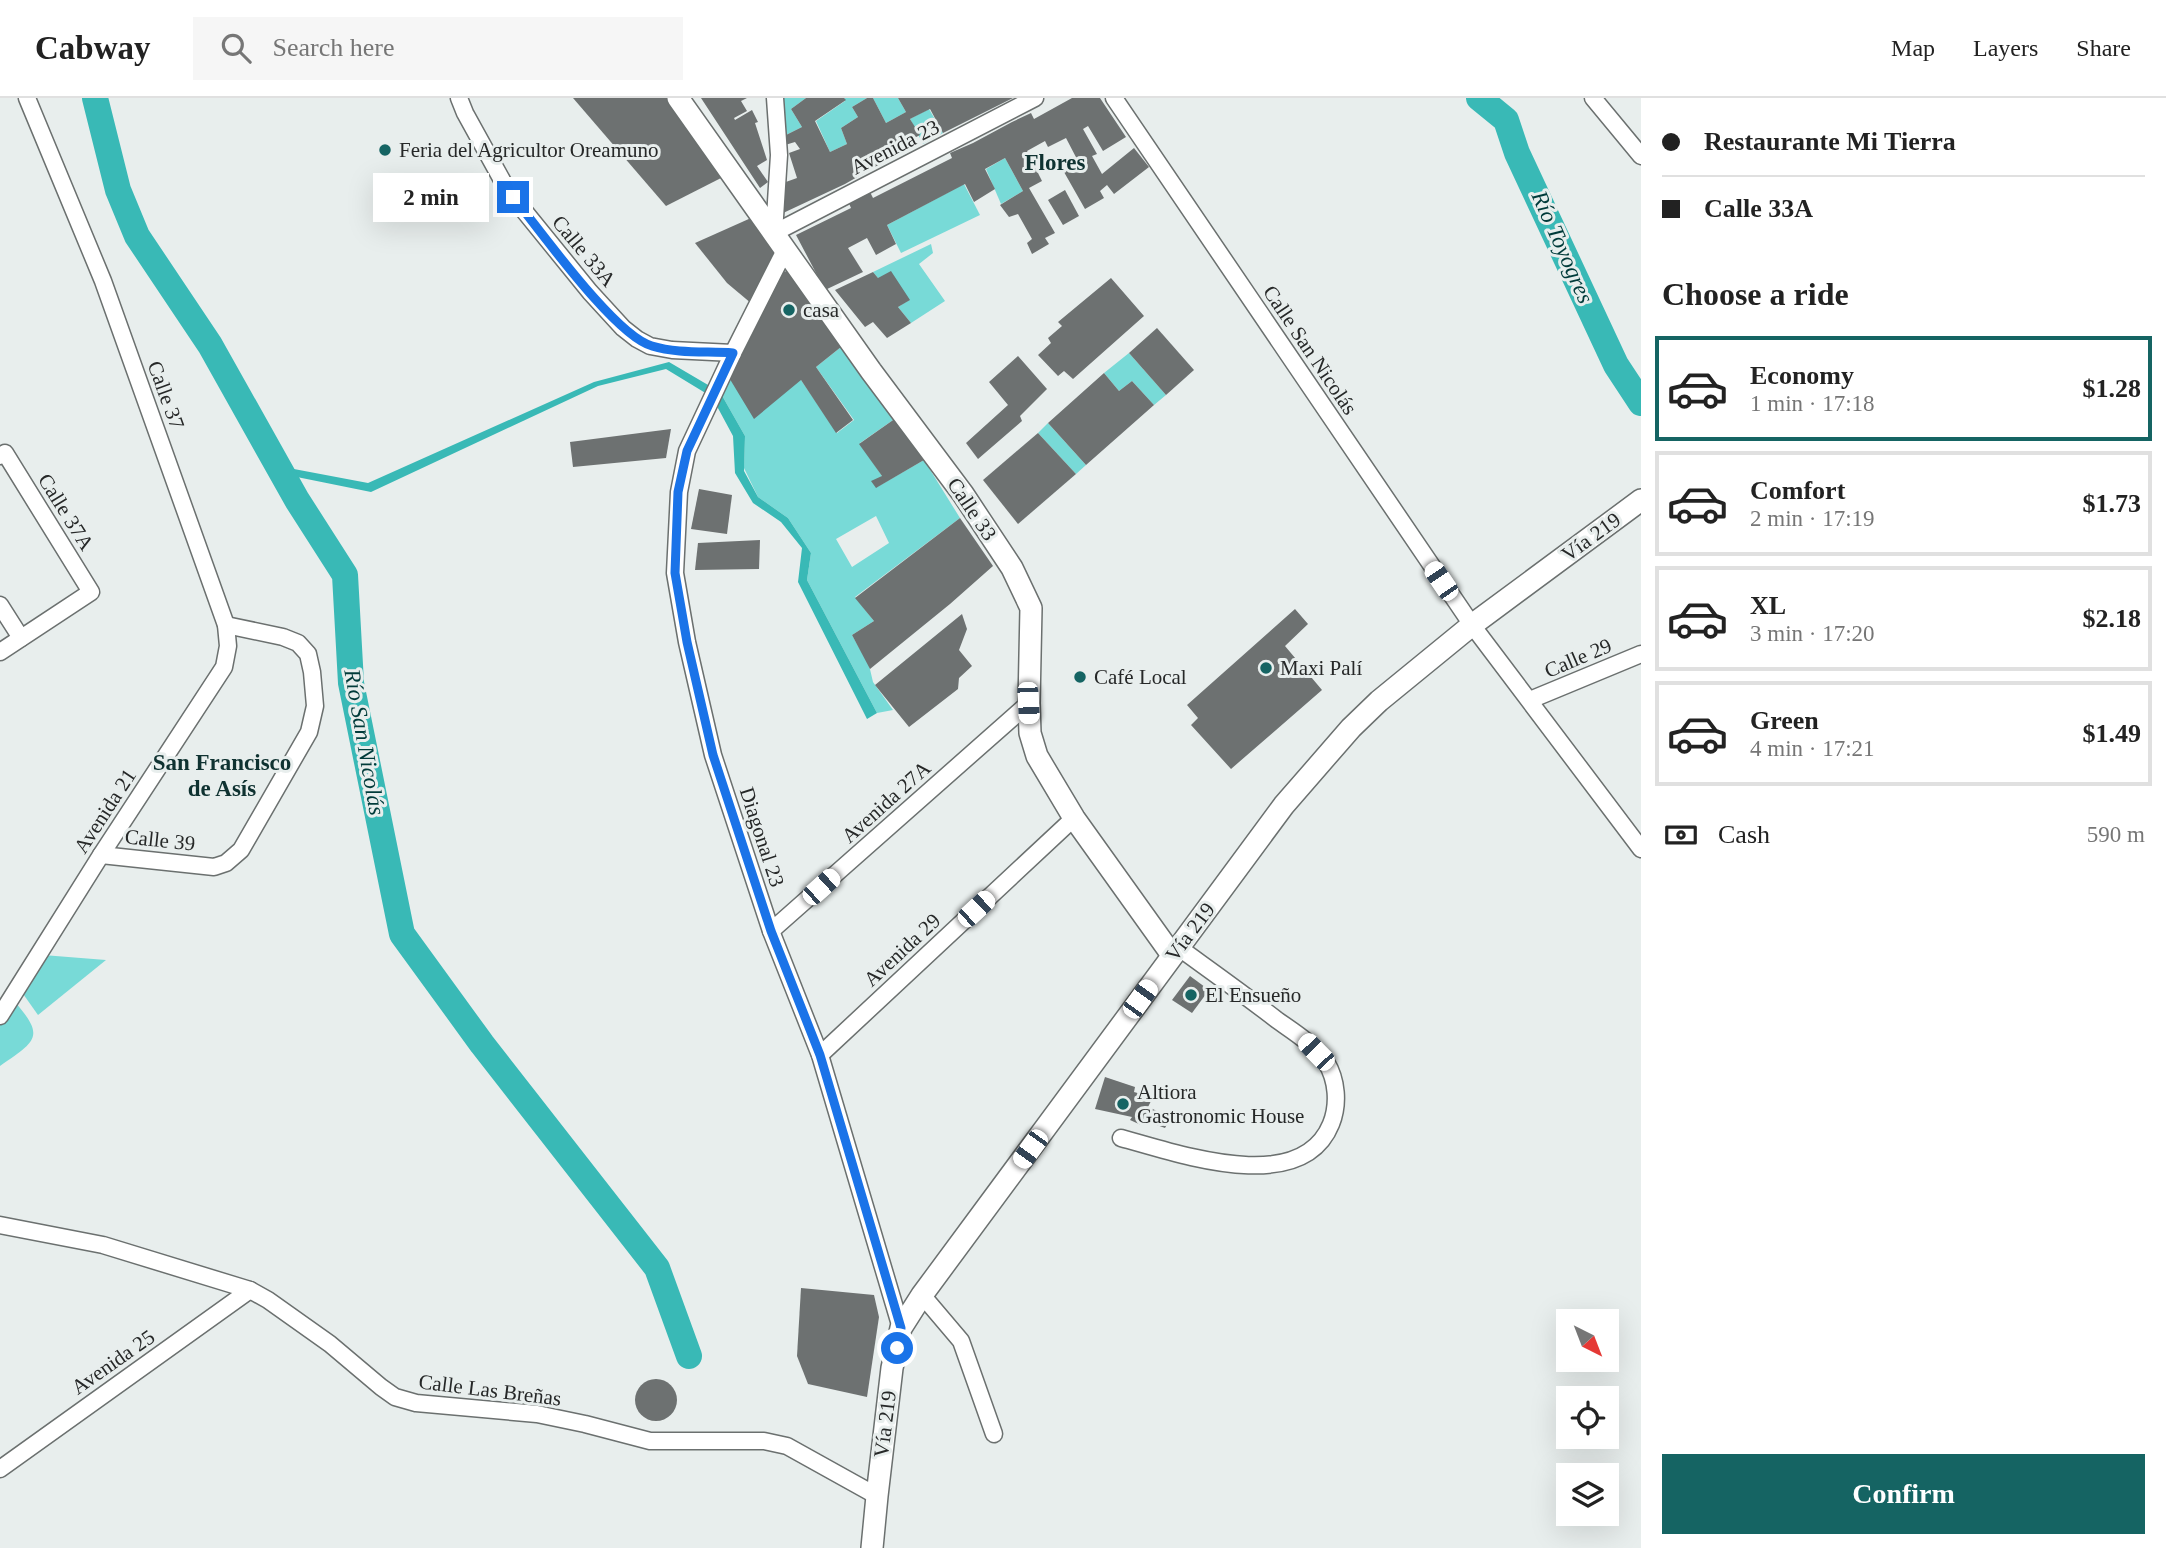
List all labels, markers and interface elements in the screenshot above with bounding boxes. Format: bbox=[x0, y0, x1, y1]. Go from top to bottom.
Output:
search box bbox=[193, 17, 683, 80]
icon: search bbox=[217, 29, 255, 67]
text: Cabway bbox=[35, 30, 151, 66]
text: Search here bbox=[273, 33, 395, 62]
text: Map bbox=[1891, 35, 1935, 61]
text: Layers bbox=[1973, 35, 2038, 61]
text: Share bbox=[2076, 35, 2131, 61]
street label: Avenida 23 bbox=[847, 115, 943, 179]
text: Restaurante Mi Tierra bbox=[1704, 127, 1956, 156]
place label: Feria del Agricultor Oreamuno bbox=[399, 138, 659, 162]
marker: Feria del Agricultor Oreamuno bbox=[377, 142, 393, 158]
district label: Flores bbox=[1025, 150, 1085, 175]
callout: 2 min bbox=[373, 172, 489, 222]
route end bbox=[497, 181, 529, 213]
text: 2 min bbox=[403, 185, 459, 210]
water label: Río Toyogres bbox=[1526, 186, 1598, 307]
text: Calle 33A bbox=[1704, 194, 1813, 223]
street label: Calle 33A bbox=[547, 210, 621, 292]
text: Choose a ride bbox=[1662, 276, 1849, 312]
street label: Calle San Nicolás bbox=[1258, 281, 1362, 419]
place label: casa bbox=[803, 298, 840, 322]
marker: casa bbox=[781, 302, 797, 318]
icon: car bbox=[1666, 357, 1729, 420]
street label: Calle 37 bbox=[143, 358, 189, 432]
text: Economy bbox=[1750, 361, 1854, 390]
text: $1.28 bbox=[2083, 374, 2141, 403]
text: 1 min · 17:18 bbox=[1750, 391, 1875, 416]
street label: Calle 37A bbox=[33, 469, 99, 555]
icon: car bbox=[1666, 472, 1729, 535]
street label: Calle 33 bbox=[942, 473, 1002, 545]
text: Comfort bbox=[1750, 476, 1845, 505]
text: $1.73 bbox=[2083, 489, 2141, 518]
text: 2 min · 17:19 bbox=[1750, 506, 1875, 531]
street label: Vía 219 bbox=[1557, 508, 1625, 566]
car bbox=[1421, 558, 1462, 604]
icon: car bbox=[1666, 587, 1729, 650]
text: XL bbox=[1750, 591, 1786, 620]
text: $2.18 bbox=[2083, 604, 2141, 633]
text: 3 min · 17:20 bbox=[1750, 621, 1875, 646]
street label: Calle 29 bbox=[1541, 633, 1615, 683]
place label: Maxi Palí bbox=[1280, 656, 1362, 680]
marker: Maxi Palí bbox=[1258, 660, 1274, 676]
place label: Café Local bbox=[1094, 665, 1187, 689]
water label: Río San Nicolás bbox=[339, 666, 390, 817]
marker: Café Local bbox=[1072, 669, 1088, 685]
car bbox=[1017, 681, 1040, 725]
icon: car bbox=[1666, 702, 1729, 765]
text: Green bbox=[1750, 706, 1819, 735]
text: $1.49 bbox=[2083, 719, 2141, 748]
text: 4 min · 17:21 bbox=[1750, 736, 1875, 761]
district label: San Francisco de Asís bbox=[153, 750, 291, 801]
street label: Avenida 27A bbox=[837, 755, 936, 848]
street label: Avenida 21 bbox=[69, 764, 141, 858]
street label: Diagonal 23 bbox=[735, 784, 789, 890]
icon: cash bbox=[1662, 816, 1700, 854]
text: Cash bbox=[1718, 820, 1770, 849]
text: 590 m bbox=[2087, 822, 2145, 847]
street label: Calle 39 bbox=[124, 824, 196, 856]
car bbox=[799, 865, 844, 909]
car bbox=[954, 887, 999, 931]
street label: Vía 219 bbox=[1160, 898, 1220, 966]
street label: Avenida 29 bbox=[859, 909, 945, 991]
car bbox=[1120, 976, 1161, 1022]
place label: El Ensueño bbox=[1205, 983, 1301, 1007]
marker: El Ensueño bbox=[1183, 987, 1199, 1003]
car bbox=[1294, 1030, 1339, 1074]
place label: Altiora Gastronomic House bbox=[1137, 1080, 1304, 1128]
marker: Altiora Gastronomic House bbox=[1115, 1096, 1131, 1112]
car bbox=[1010, 1126, 1051, 1172]
north arrow bbox=[1556, 1309, 1619, 1372]
map controls bbox=[1556, 1309, 1619, 1526]
street label: Avenida 25 bbox=[67, 1325, 159, 1399]
route start bbox=[881, 1332, 913, 1364]
street label: Calle Las Breñas bbox=[417, 1369, 563, 1411]
button: locate bbox=[1556, 1386, 1619, 1449]
street label: Vía 219 bbox=[869, 1389, 901, 1459]
button: Confirm bbox=[1662, 1454, 2145, 1534]
button: layers bbox=[1556, 1463, 1619, 1526]

